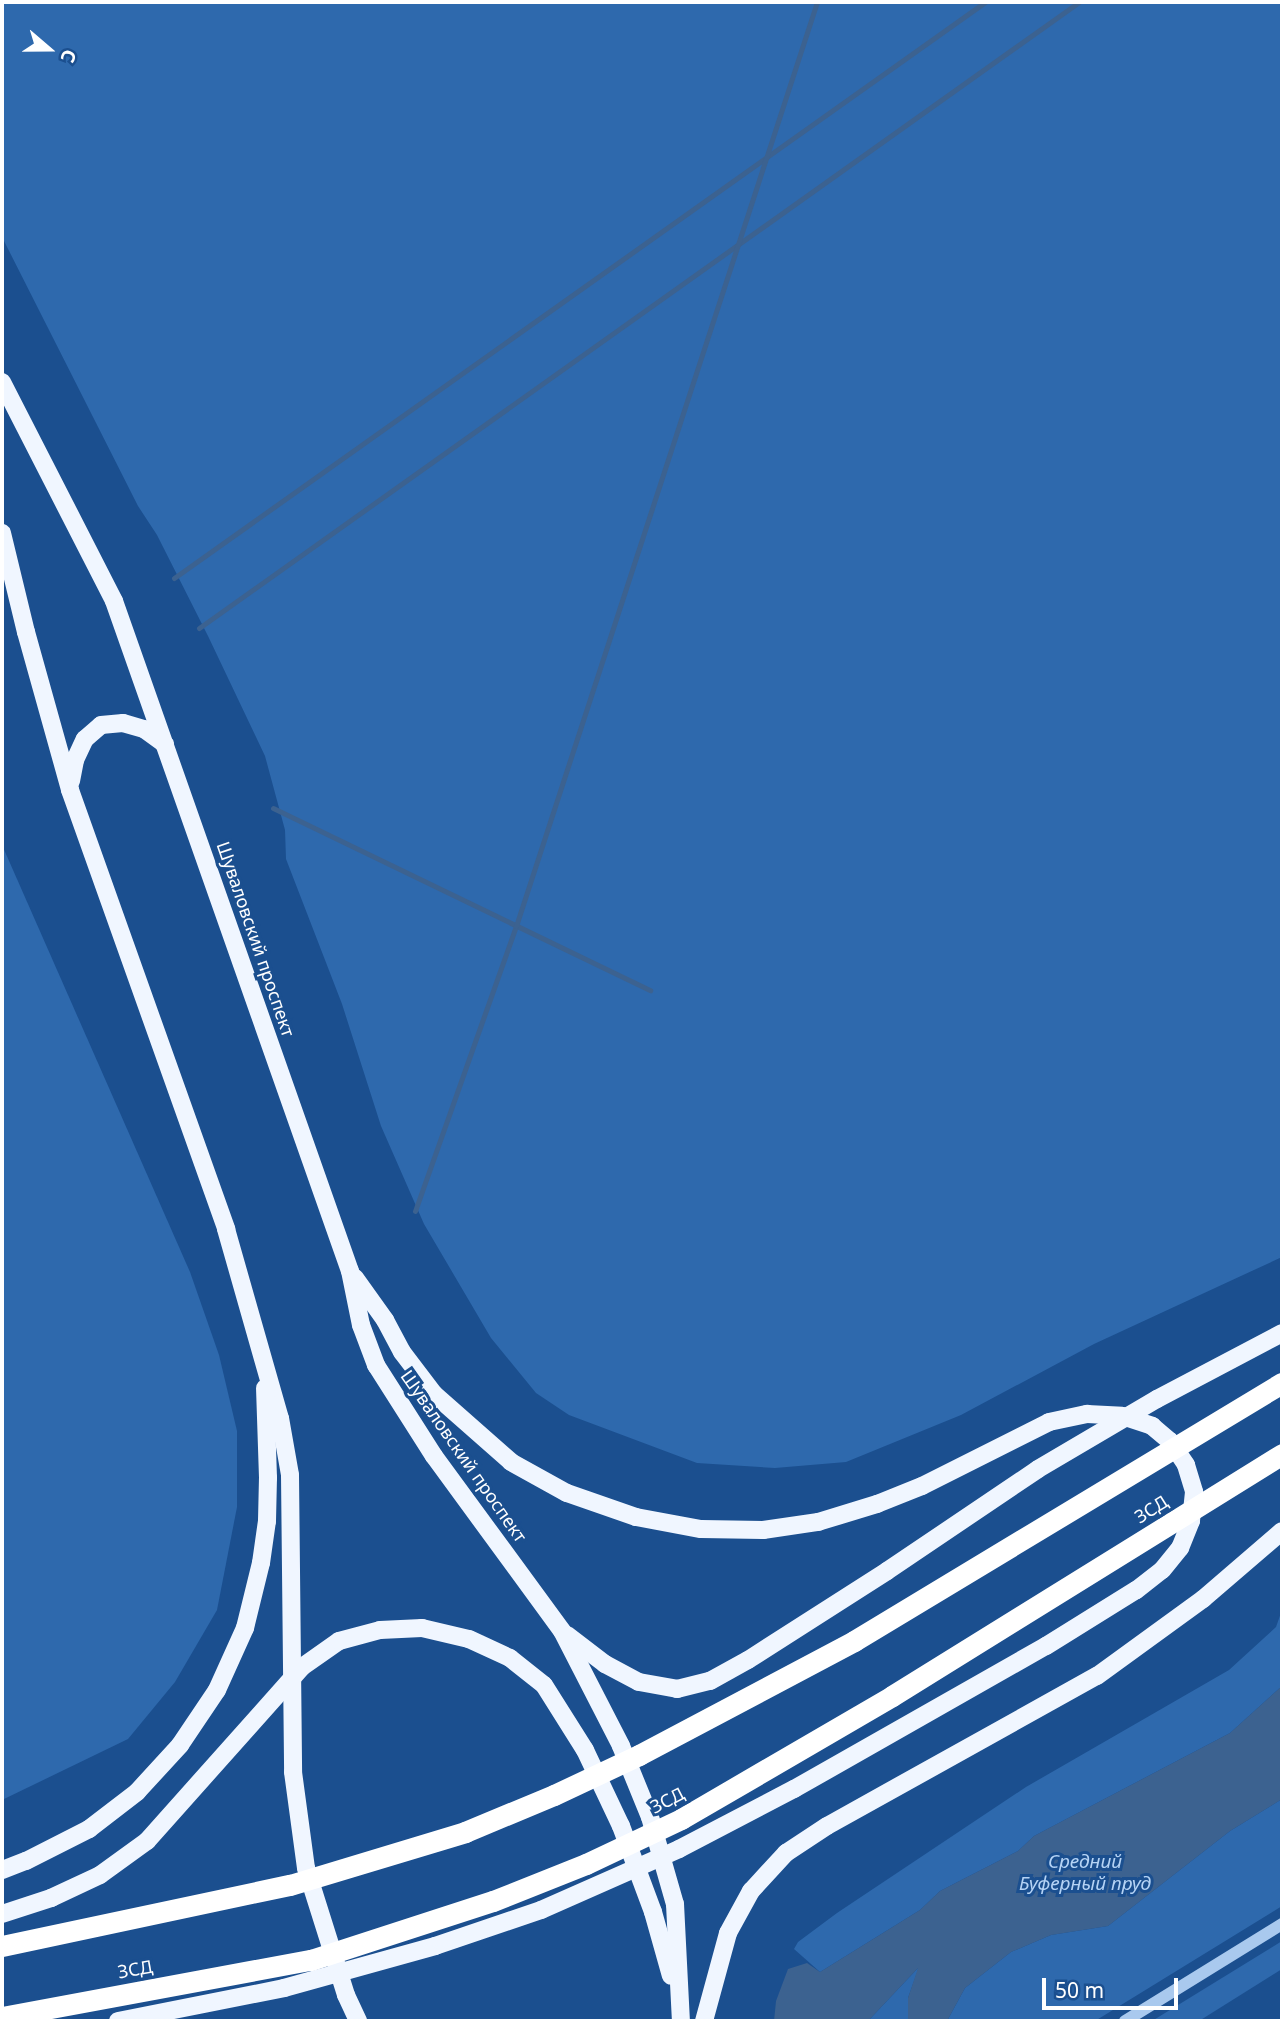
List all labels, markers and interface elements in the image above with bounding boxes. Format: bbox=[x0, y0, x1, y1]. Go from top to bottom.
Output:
north arrow bbox=[14, 14, 84, 84]
text: С bbox=[54, 46, 83, 66]
street label: Шуваловский проспект bbox=[212, 839, 300, 1039]
street label: Шуваловский проспект bbox=[396, 1366, 532, 1546]
street label: ЗСД bbox=[1130, 1491, 1172, 1527]
street label: ЗСД bbox=[646, 1782, 688, 1818]
water label: Средний Буферный пруд bbox=[1019, 1851, 1151, 1895]
street label: ЗСД bbox=[116, 1955, 154, 1983]
scale bar bbox=[1046, 1964, 1182, 2008]
text: 50 m bbox=[1055, 1976, 1104, 2004]

